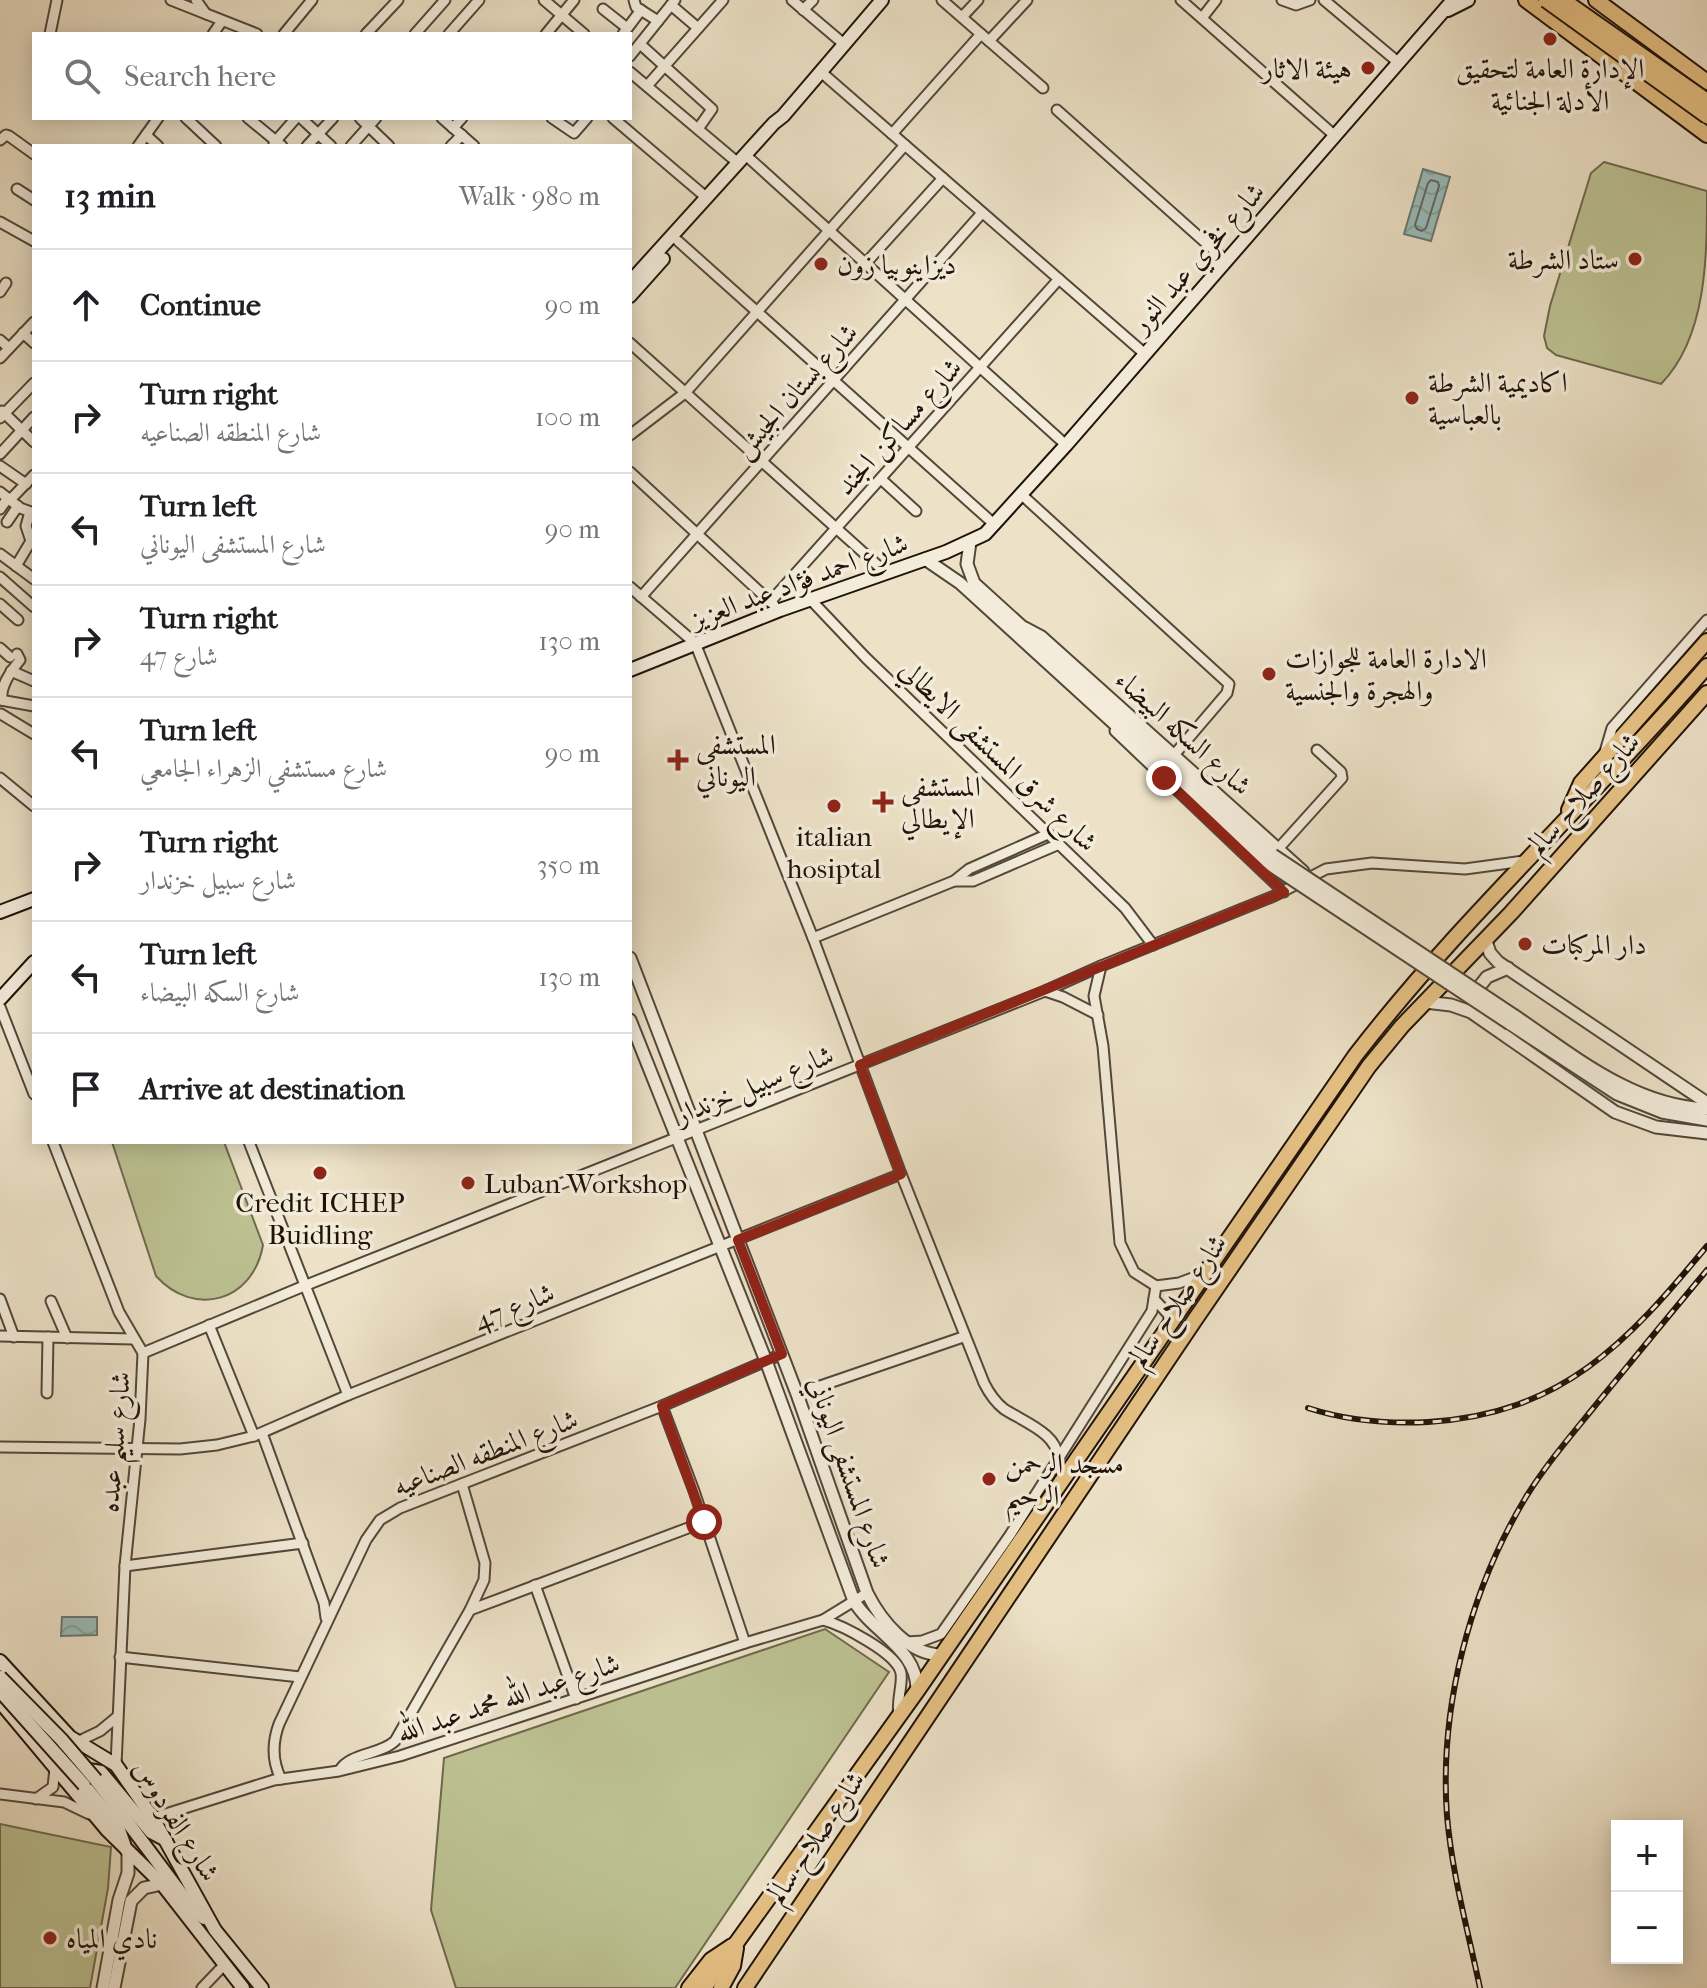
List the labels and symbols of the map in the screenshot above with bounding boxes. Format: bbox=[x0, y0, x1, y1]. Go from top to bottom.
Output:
marker: الإدارة العامة لتحقيق الأدلة الجنائية bbox=[1541, 30, 1559, 48]
place label: هيئة الاثار bbox=[1259, 52, 1352, 85]
place label: الإدارة العامة لتحقيق الأدلة الجنائية bbox=[1456, 52, 1644, 117]
marker: هيئة الاثار bbox=[1359, 59, 1377, 77]
street label: شارع فخري عبد النور bbox=[1121, 176, 1277, 346]
place label: ستاد الشرطة bbox=[1508, 243, 1619, 278]
place label: ديزاينوبيا زون bbox=[837, 248, 956, 282]
marker: ستاد الشرطة bbox=[1626, 250, 1644, 268]
marker: ديزاينوبيا زون bbox=[812, 255, 830, 273]
street label: شارع بستان الجيش bbox=[726, 316, 870, 469]
street label: شارع مساكن الجند bbox=[828, 351, 974, 506]
place label: اكاديمية الشرطة بالعباسية bbox=[1428, 366, 1568, 431]
marker: اكاديمية الشرطة بالعباسية bbox=[1403, 389, 1421, 407]
street label: شارع احمد فؤاد عبد العزيز bbox=[683, 526, 915, 643]
place label: الادارة العامة للجوازات والهجرة والجنسية bbox=[1285, 642, 1487, 708]
street label: شارع شرق المستشفى الايطالي bbox=[888, 652, 1104, 863]
street label: شارع السكه البيضاء bbox=[1104, 663, 1259, 807]
marker: الادارة العامة للجوازات والهجرة والجنسية bbox=[1260, 665, 1278, 683]
street label: شارع صلاح سالم bbox=[1520, 726, 1653, 867]
place label: المستشفى اليوناني bbox=[696, 728, 776, 799]
marker: المستشفى اليوناني bbox=[667, 749, 689, 771]
route end bbox=[1146, 760, 1182, 796]
place label: المستشفى الإيطالي bbox=[901, 770, 981, 841]
marker: المستشفى الإيطالي bbox=[872, 791, 894, 813]
marker: italian hosiptal bbox=[825, 797, 843, 815]
place label: italian hosiptal bbox=[787, 820, 881, 885]
place label: دار المركبات bbox=[1541, 928, 1647, 962]
marker: دار المركبات bbox=[1516, 935, 1534, 953]
street label: شارع سبيل خزندار bbox=[667, 1038, 841, 1139]
marker: Credit ICHEP Buidling bbox=[311, 1164, 329, 1182]
place label: Luban Workshop bbox=[484, 1167, 687, 1200]
marker: Luban Workshop bbox=[459, 1174, 477, 1192]
place label: Credit ICHEP Buidling bbox=[235, 1186, 405, 1251]
street label: شارع صلاح سالم bbox=[1121, 1228, 1241, 1378]
street label: شارع 47 bbox=[469, 1275, 562, 1344]
street label: شارع سليم عبده bbox=[92, 1370, 148, 1515]
street label: شارع المستشفى اليوناني bbox=[795, 1372, 898, 1574]
street label: شارع المنطقه الصناعيه bbox=[388, 1402, 585, 1509]
place label: مسجد الرحمن الرحيم bbox=[1005, 1447, 1124, 1523]
marker: مسجد الرحمن الرحيم bbox=[980, 1470, 998, 1488]
route start bbox=[686, 1504, 722, 1540]
street label: شارع عبد الله محمد عبد الله bbox=[391, 1641, 626, 1756]
street label: شارع الفردوس bbox=[120, 1753, 227, 1891]
street label: شارع صلاح سالم bbox=[759, 1765, 879, 1915]
place label: نادي المياه bbox=[66, 1922, 157, 1961]
marker: نادي المياه bbox=[41, 1929, 59, 1947]

